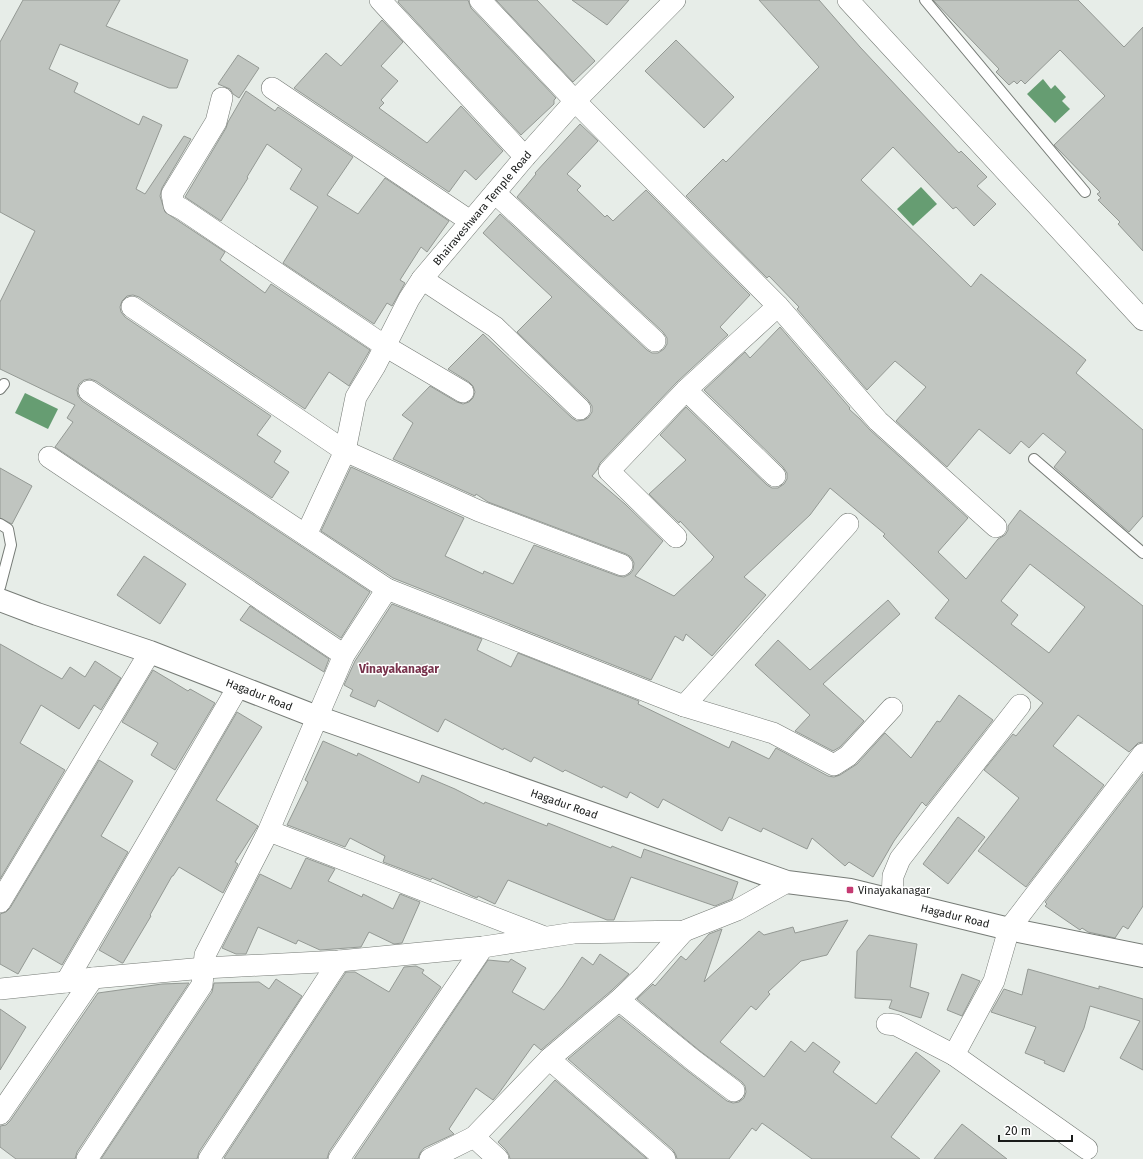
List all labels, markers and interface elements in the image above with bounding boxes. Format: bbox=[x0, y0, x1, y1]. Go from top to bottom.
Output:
street label: Bhairaveshwara Temple Road bbox=[430, 148, 534, 268]
district label: Vinayakanagar bbox=[358, 662, 439, 676]
street label: Hagadur Road bbox=[224, 676, 294, 713]
street label: Hagadur Road bbox=[529, 786, 600, 822]
place label: Vinayakanagar bbox=[858, 884, 931, 897]
marker: Vinayakanagar bbox=[845, 885, 855, 895]
street label: Hagadur Road bbox=[920, 901, 991, 931]
scale bar bbox=[999, 1117, 1072, 1143]
text: 20 m bbox=[1005, 1124, 1031, 1138]

